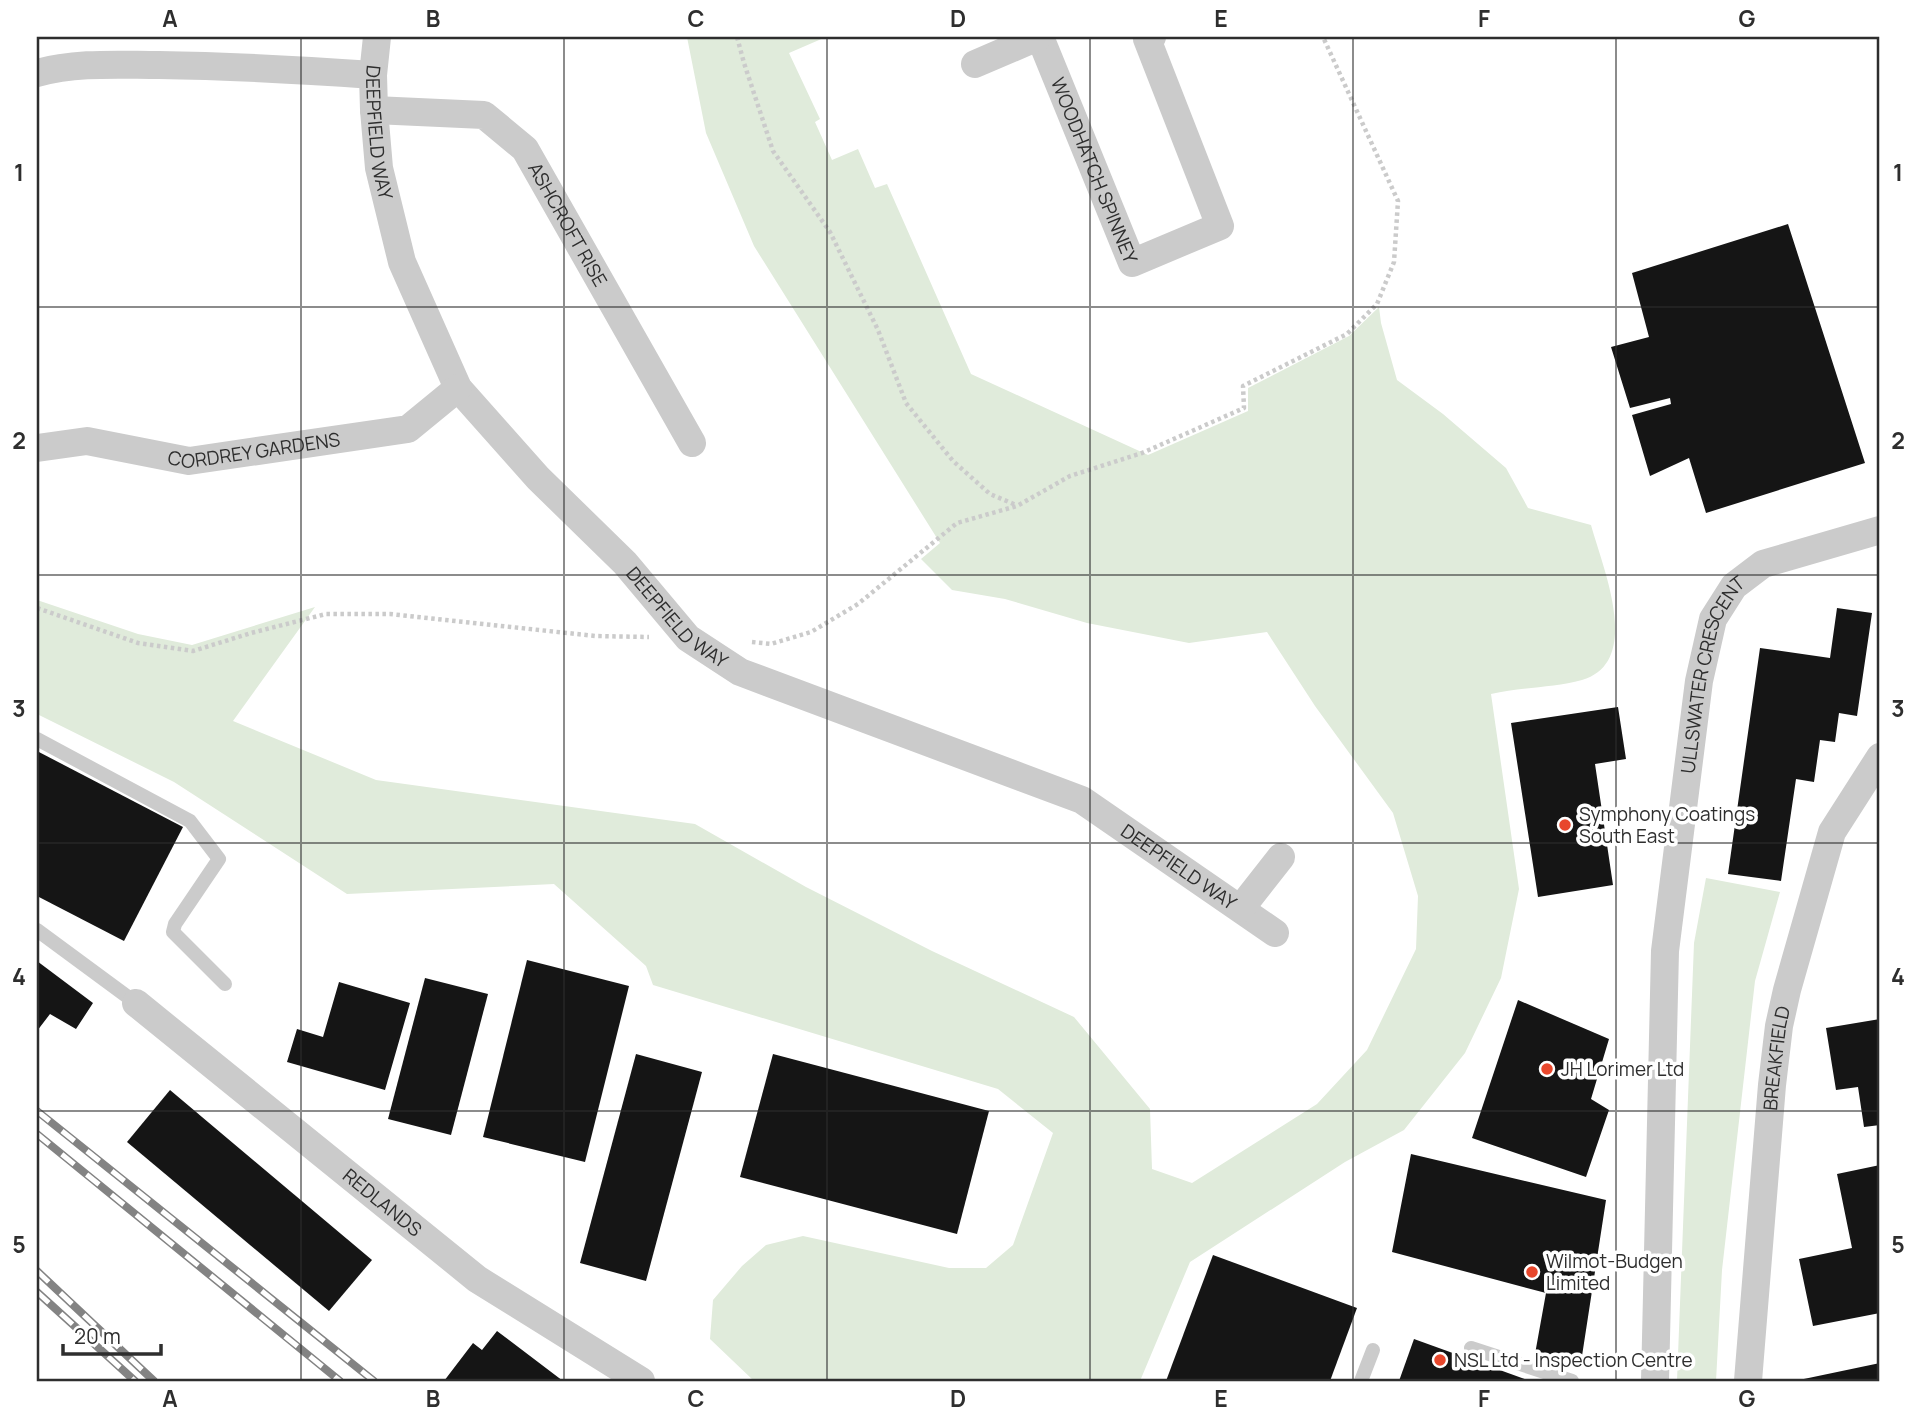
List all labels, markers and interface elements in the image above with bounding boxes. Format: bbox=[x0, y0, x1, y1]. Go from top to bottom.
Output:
text: A bbox=[162, 2, 178, 34]
text: B bbox=[426, 2, 440, 34]
text: C bbox=[688, 2, 705, 34]
text: D bbox=[950, 2, 966, 34]
text: E bbox=[1214, 2, 1228, 34]
text: F bbox=[1478, 2, 1490, 34]
text: G bbox=[1739, 2, 1756, 34]
street label: DEEPFIELD WAY bbox=[360, 64, 399, 203]
street label: WOODHATCH SPINNEY bbox=[1045, 74, 1144, 268]
text: 1 bbox=[14, 156, 24, 188]
text: 1 bbox=[1893, 156, 1903, 188]
street label: ASHCROFT RISE bbox=[522, 158, 613, 291]
text: 2 bbox=[12, 424, 26, 456]
text: 2 bbox=[1891, 424, 1905, 456]
street label: CORDREY GARDENS bbox=[165, 426, 342, 475]
street label: DEEPFIELD WAY bbox=[620, 561, 733, 674]
street label: ULLSWATER CRESCENT bbox=[1674, 569, 1750, 775]
text: 3 bbox=[12, 692, 26, 724]
text: 3 bbox=[1891, 692, 1905, 724]
place label: Symphony Coatings South East bbox=[1579, 801, 1755, 849]
marker: Symphony Coatings South East bbox=[1557, 817, 1573, 833]
street label: DEEPFIELD WAY bbox=[1116, 818, 1242, 916]
text: 4 bbox=[12, 960, 26, 992]
text: 4 bbox=[1891, 960, 1905, 992]
street label: BREAKFIELD bbox=[1757, 1003, 1796, 1112]
place label: JH Lorimer Ltd bbox=[1561, 1056, 1684, 1082]
marker: JH Lorimer Ltd bbox=[1539, 1061, 1555, 1077]
street label: REDLANDS bbox=[337, 1162, 428, 1243]
text: 5 bbox=[12, 1228, 26, 1260]
text: 5 bbox=[1891, 1228, 1905, 1260]
place label: Wilmot-Budgen Limited bbox=[1546, 1248, 1683, 1296]
marker: Wilmot-Budgen Limited bbox=[1524, 1264, 1540, 1280]
scale bar bbox=[63, 1313, 161, 1357]
text: 20 m bbox=[74, 1322, 121, 1350]
place label: NSL Ltd - Inspection Centre bbox=[1454, 1347, 1693, 1373]
marker: NSL Ltd - Inspection Centre bbox=[1432, 1352, 1448, 1368]
text: A bbox=[162, 1382, 178, 1414]
text: B bbox=[426, 1382, 440, 1414]
text: C bbox=[688, 1382, 705, 1414]
text: D bbox=[950, 1382, 966, 1414]
text: E bbox=[1214, 1382, 1228, 1414]
text: F bbox=[1478, 1382, 1490, 1414]
text: G bbox=[1739, 1382, 1756, 1414]

